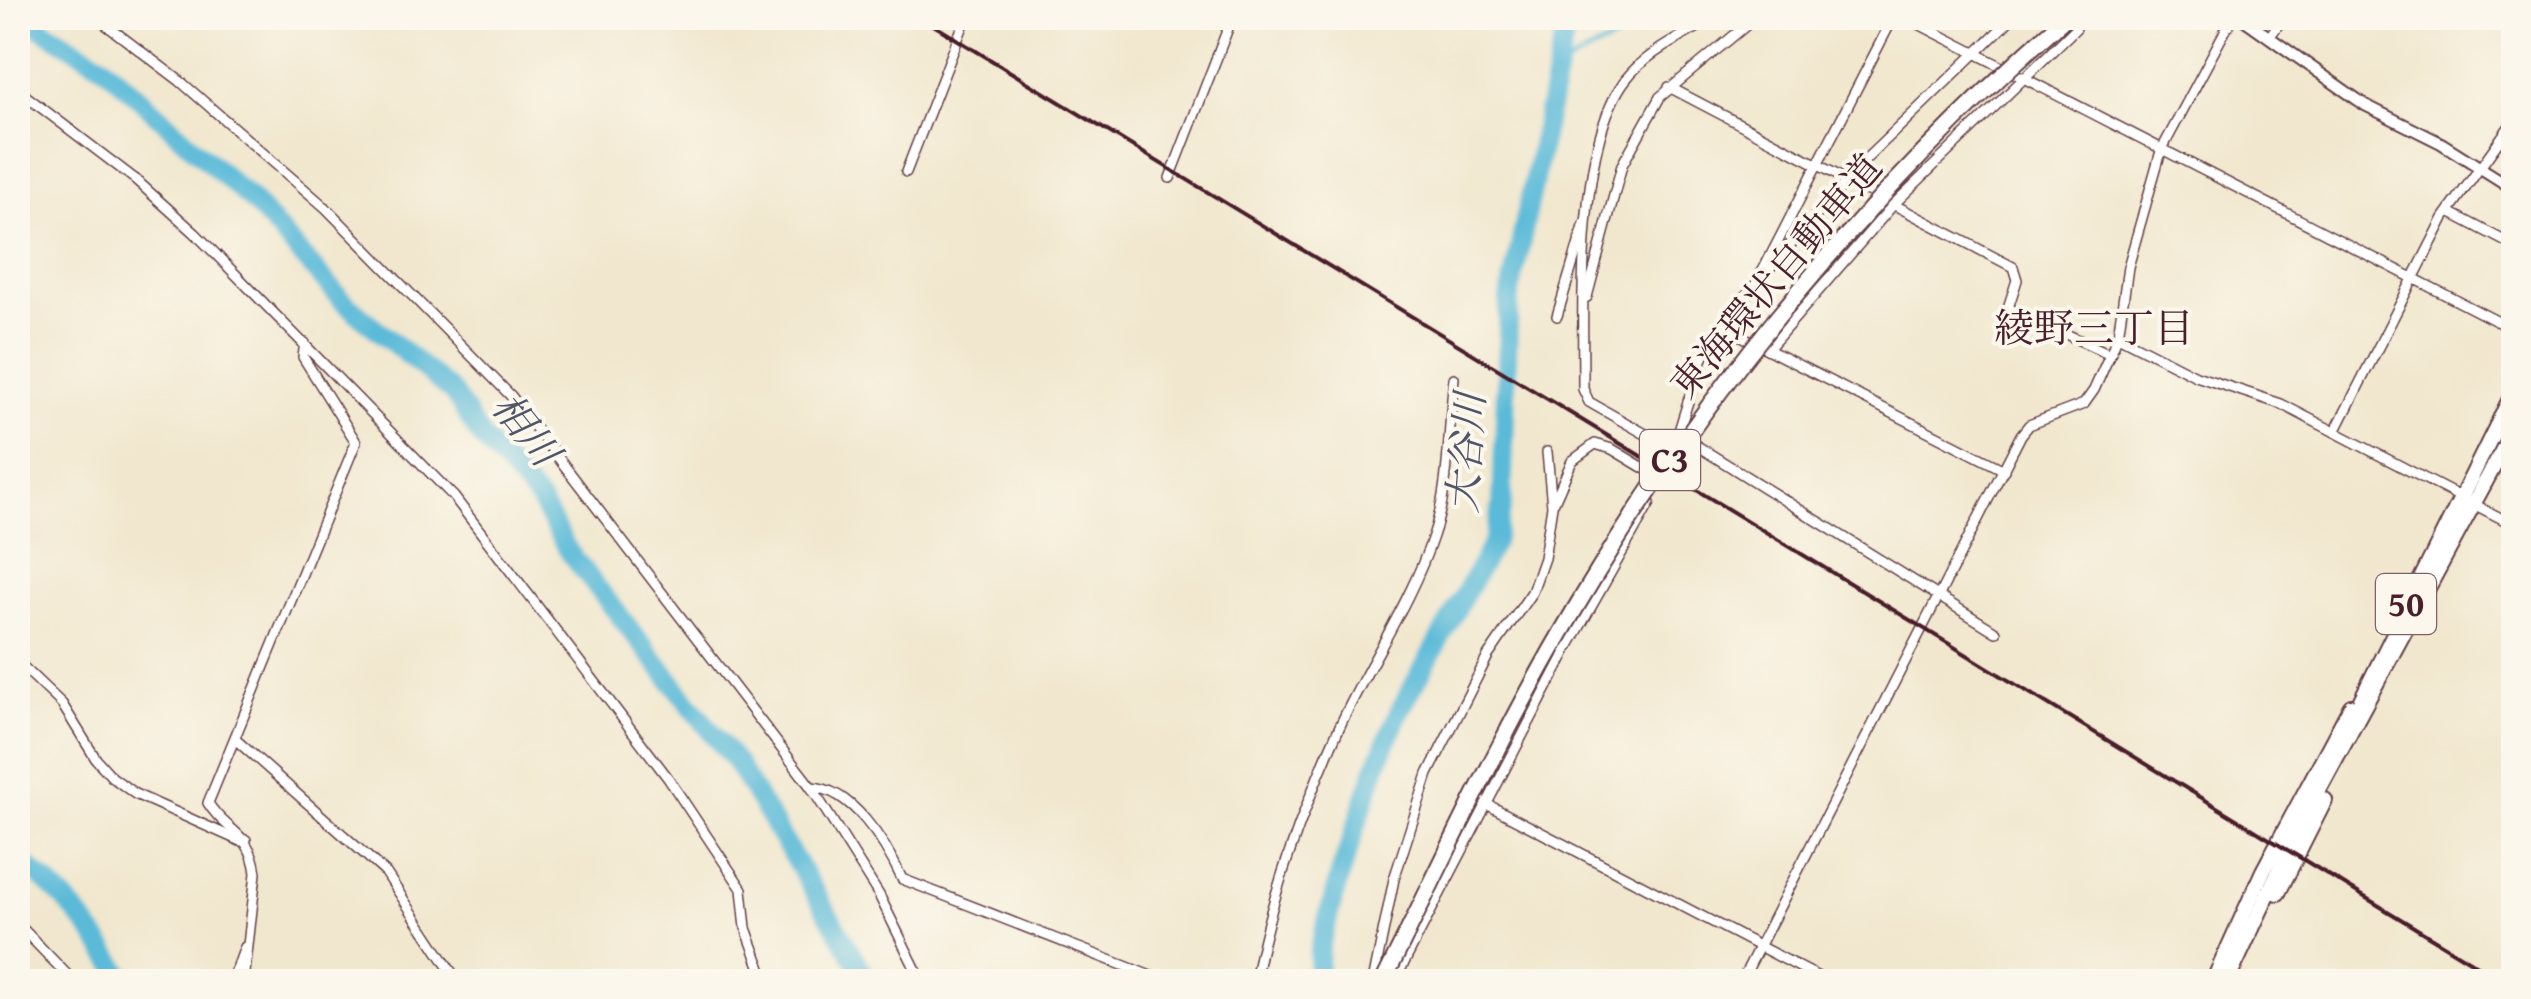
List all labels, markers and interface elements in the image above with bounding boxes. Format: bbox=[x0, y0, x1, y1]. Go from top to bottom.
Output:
street label: 東海環状自動車道 bbox=[1656, 141, 1894, 410]
district label: 綾野三丁目 bbox=[1994, 298, 2194, 357]
water label: 相川 bbox=[478, 379, 577, 481]
water label: 大谷川 bbox=[1432, 387, 1499, 515]
road number: C3 bbox=[1640, 430, 1700, 490]
road number: 50 bbox=[2376, 574, 2436, 634]

